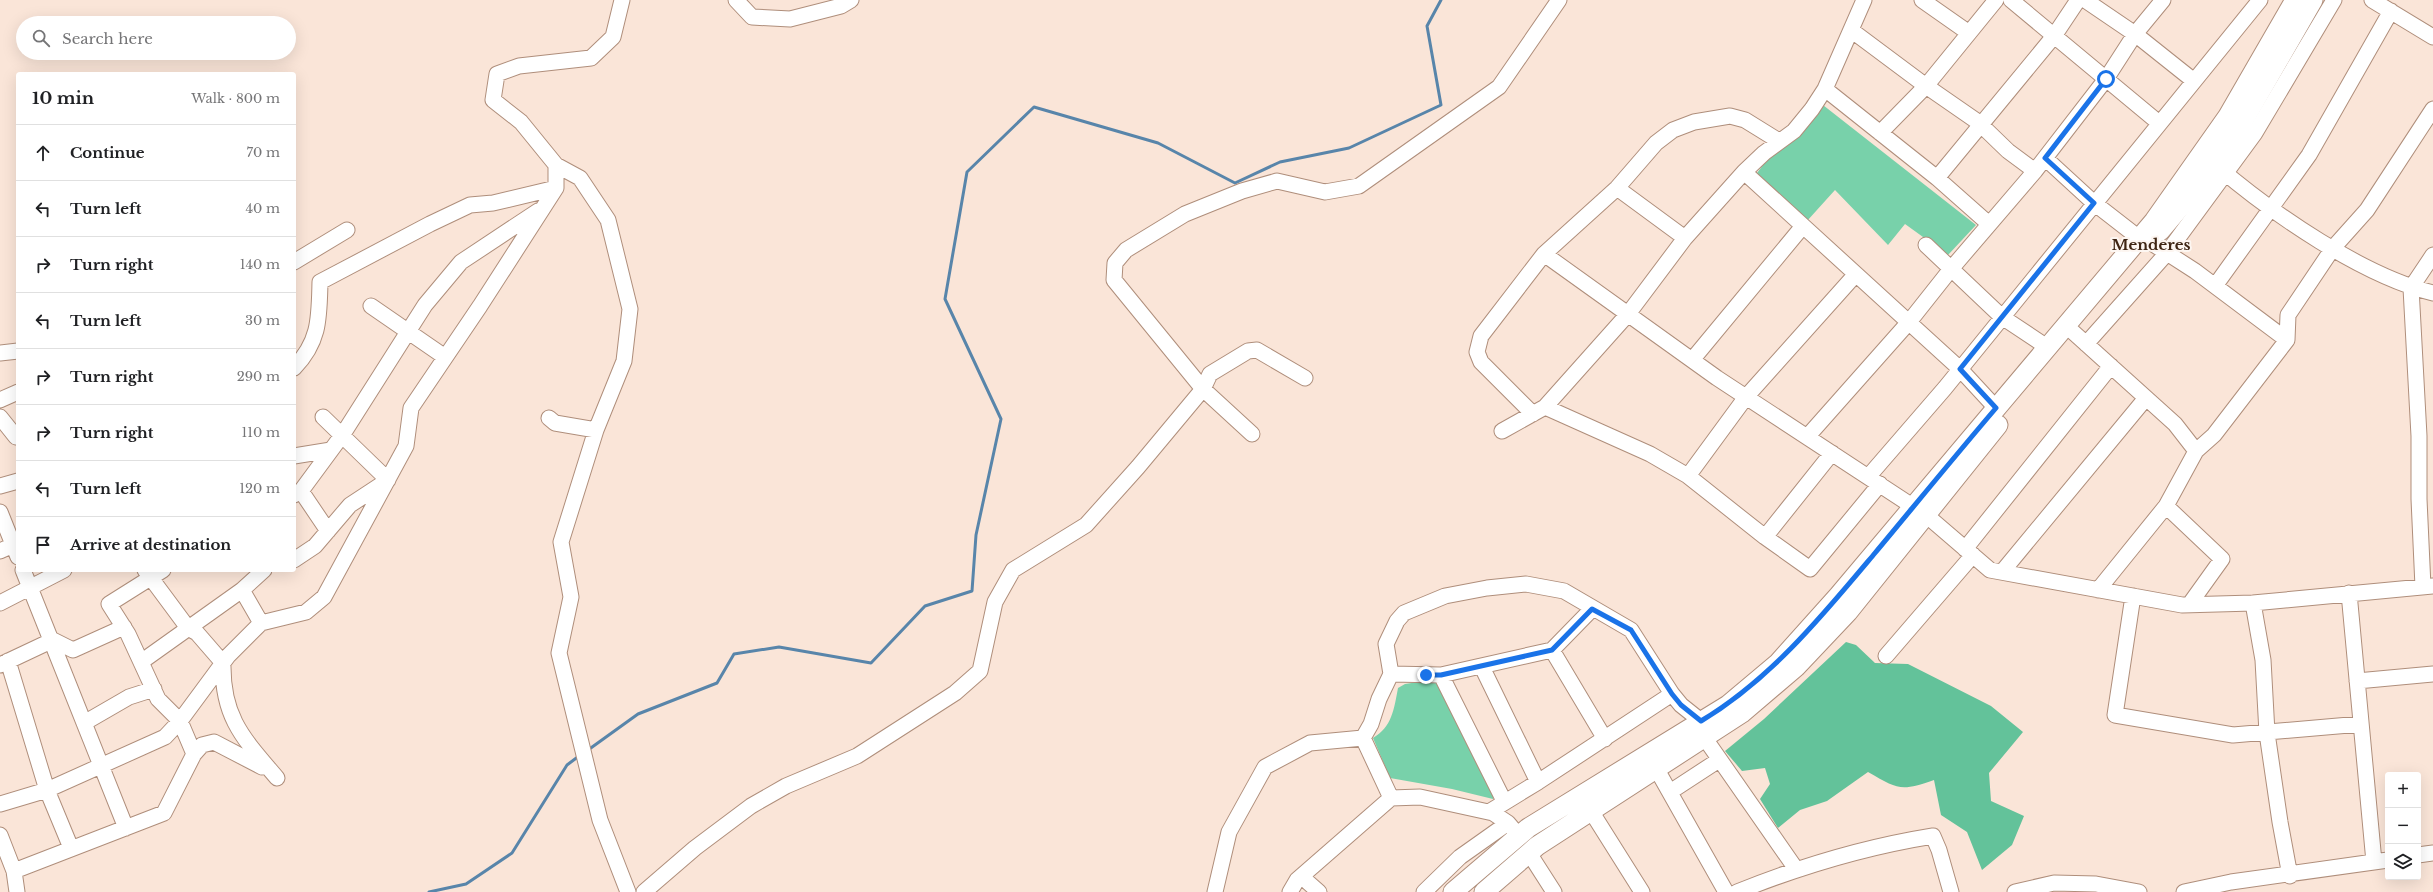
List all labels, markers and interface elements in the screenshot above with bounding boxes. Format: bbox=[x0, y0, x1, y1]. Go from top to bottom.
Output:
search box bbox=[16, 16, 296, 60]
icon: search bbox=[30, 27, 52, 49]
text: Search here bbox=[62, 29, 153, 48]
route start bbox=[2097, 70, 2115, 88]
text: 10 min bbox=[32, 88, 94, 109]
text: Walk · 800 m bbox=[191, 90, 280, 107]
icon: ahead bbox=[32, 142, 54, 164]
text: Continue bbox=[70, 143, 145, 162]
text: 70 m bbox=[247, 144, 280, 161]
icon: left bbox=[32, 198, 54, 220]
text: Turn left bbox=[70, 199, 141, 218]
text: 40 m bbox=[245, 200, 280, 217]
district label: Menderes bbox=[2112, 235, 2190, 254]
icon: right bbox=[32, 254, 54, 276]
text: Turn right bbox=[70, 255, 153, 274]
text: 140 m bbox=[240, 256, 280, 273]
icon: left bbox=[32, 310, 54, 332]
text: Turn left bbox=[70, 311, 141, 330]
text: 30 m bbox=[245, 312, 280, 329]
icon: right bbox=[32, 366, 54, 388]
text: Turn right bbox=[70, 367, 153, 386]
text: 290 m bbox=[237, 368, 280, 385]
icon: right bbox=[32, 422, 54, 444]
text: Turn right bbox=[70, 423, 153, 442]
text: 110 m bbox=[241, 424, 280, 441]
icon: left bbox=[32, 478, 54, 500]
text: Turn left bbox=[70, 479, 141, 498]
text: 120 m bbox=[239, 480, 280, 497]
icon: arrive bbox=[32, 534, 54, 556]
text: Arrive at destination bbox=[70, 535, 231, 554]
route end bbox=[1417, 666, 1435, 684]
map controls bbox=[2385, 772, 2421, 880]
button: + bbox=[2385, 772, 2421, 808]
button: − bbox=[2385, 808, 2421, 844]
button: layers bbox=[2385, 844, 2421, 880]

